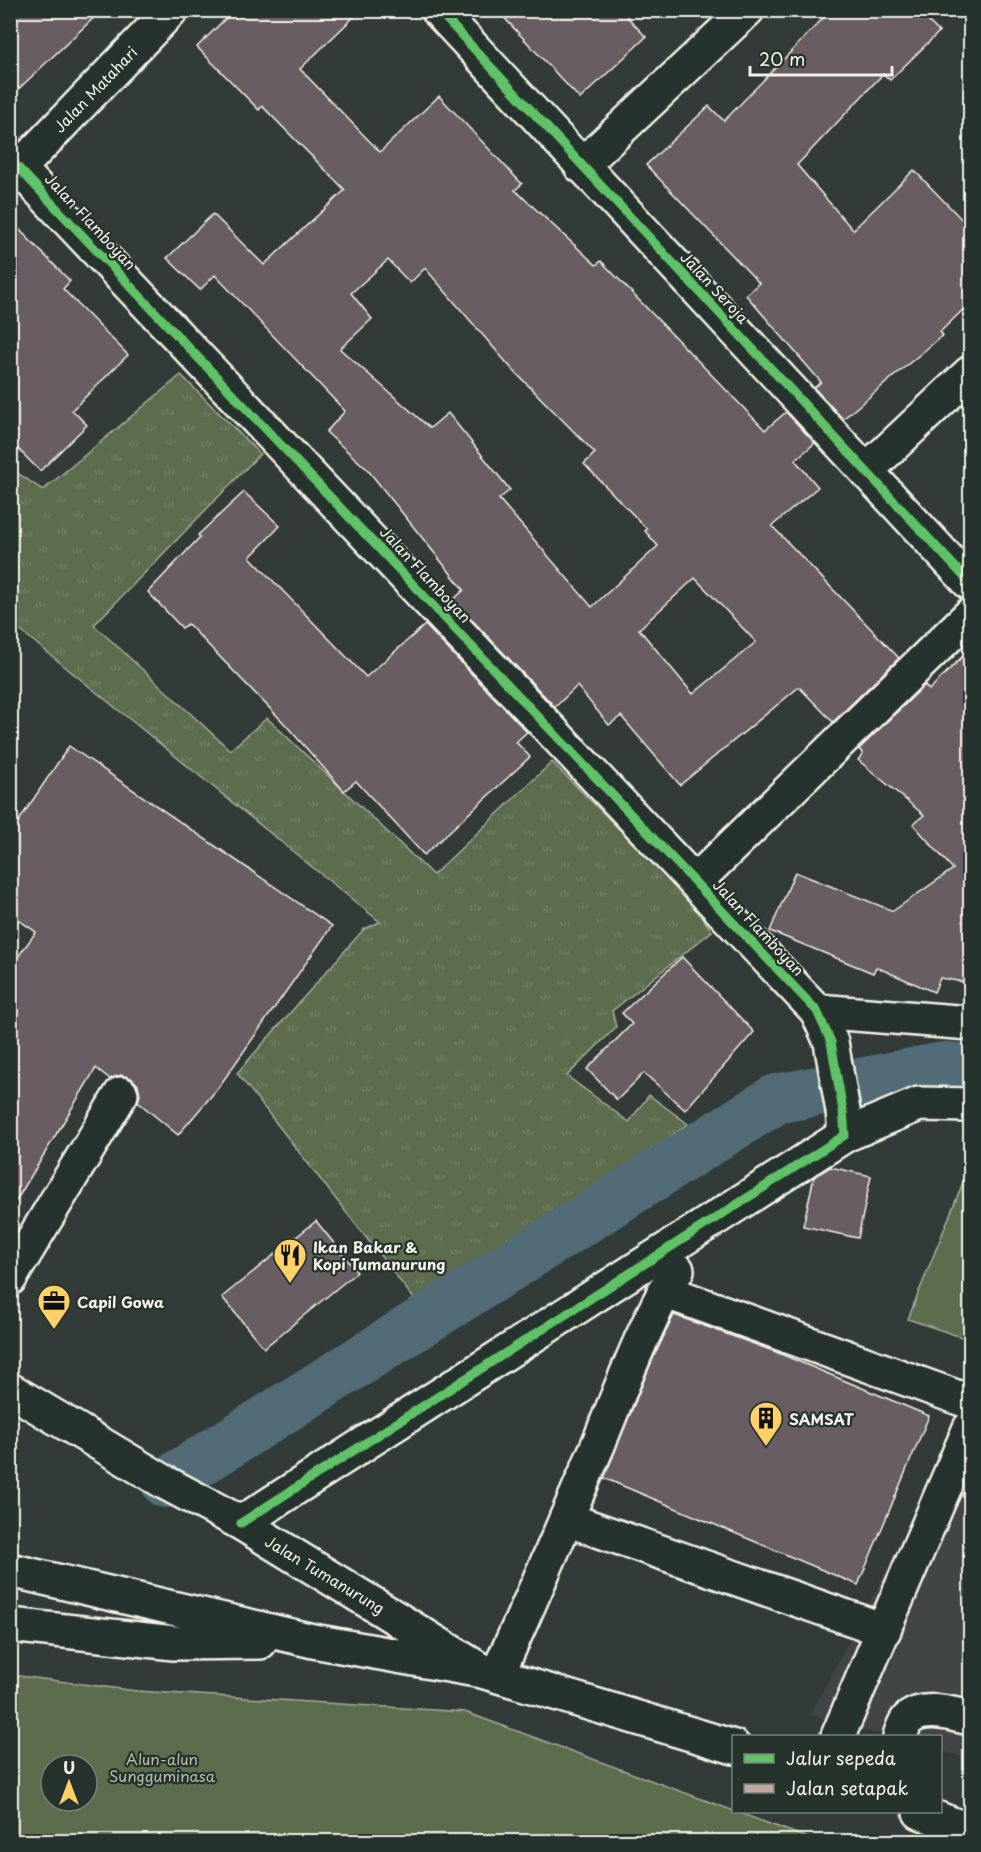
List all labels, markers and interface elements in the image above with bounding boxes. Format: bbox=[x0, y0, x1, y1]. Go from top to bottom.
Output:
scale bar bbox=[750, 39, 892, 77]
street label: Jalan Matahari bbox=[48, 41, 142, 137]
text: 20 m bbox=[759, 45, 805, 72]
street label: Jalan Flamboyan bbox=[40, 167, 142, 275]
street label: Jalan Seroja bbox=[676, 246, 755, 329]
street label: Jalan Flamboyan bbox=[375, 520, 477, 628]
street label: Jalan Flamboyan bbox=[708, 873, 810, 981]
place label: Ikan Bakar & Kopi Tumanurung bbox=[313, 1235, 445, 1275]
restaurant icon: Ikan Bakar & Kopi Tumanurung bbox=[272, 1237, 308, 1284]
office icon: Capil Gowa bbox=[36, 1283, 72, 1330]
place label: Capil Gowa bbox=[77, 1290, 164, 1313]
building icon: SAMSAT bbox=[748, 1400, 784, 1447]
place label: SAMSAT bbox=[789, 1407, 855, 1430]
street label: Jalan Tumanurung bbox=[261, 1529, 389, 1619]
legend bbox=[732, 1735, 942, 1813]
text: Jalur sepeda bbox=[786, 1744, 896, 1771]
park label: Alun-alun Sungguminasa bbox=[109, 1747, 216, 1787]
north arrow bbox=[39, 1753, 99, 1813]
text: U bbox=[63, 1755, 75, 1779]
text: Jalan setapak bbox=[786, 1774, 908, 1801]

